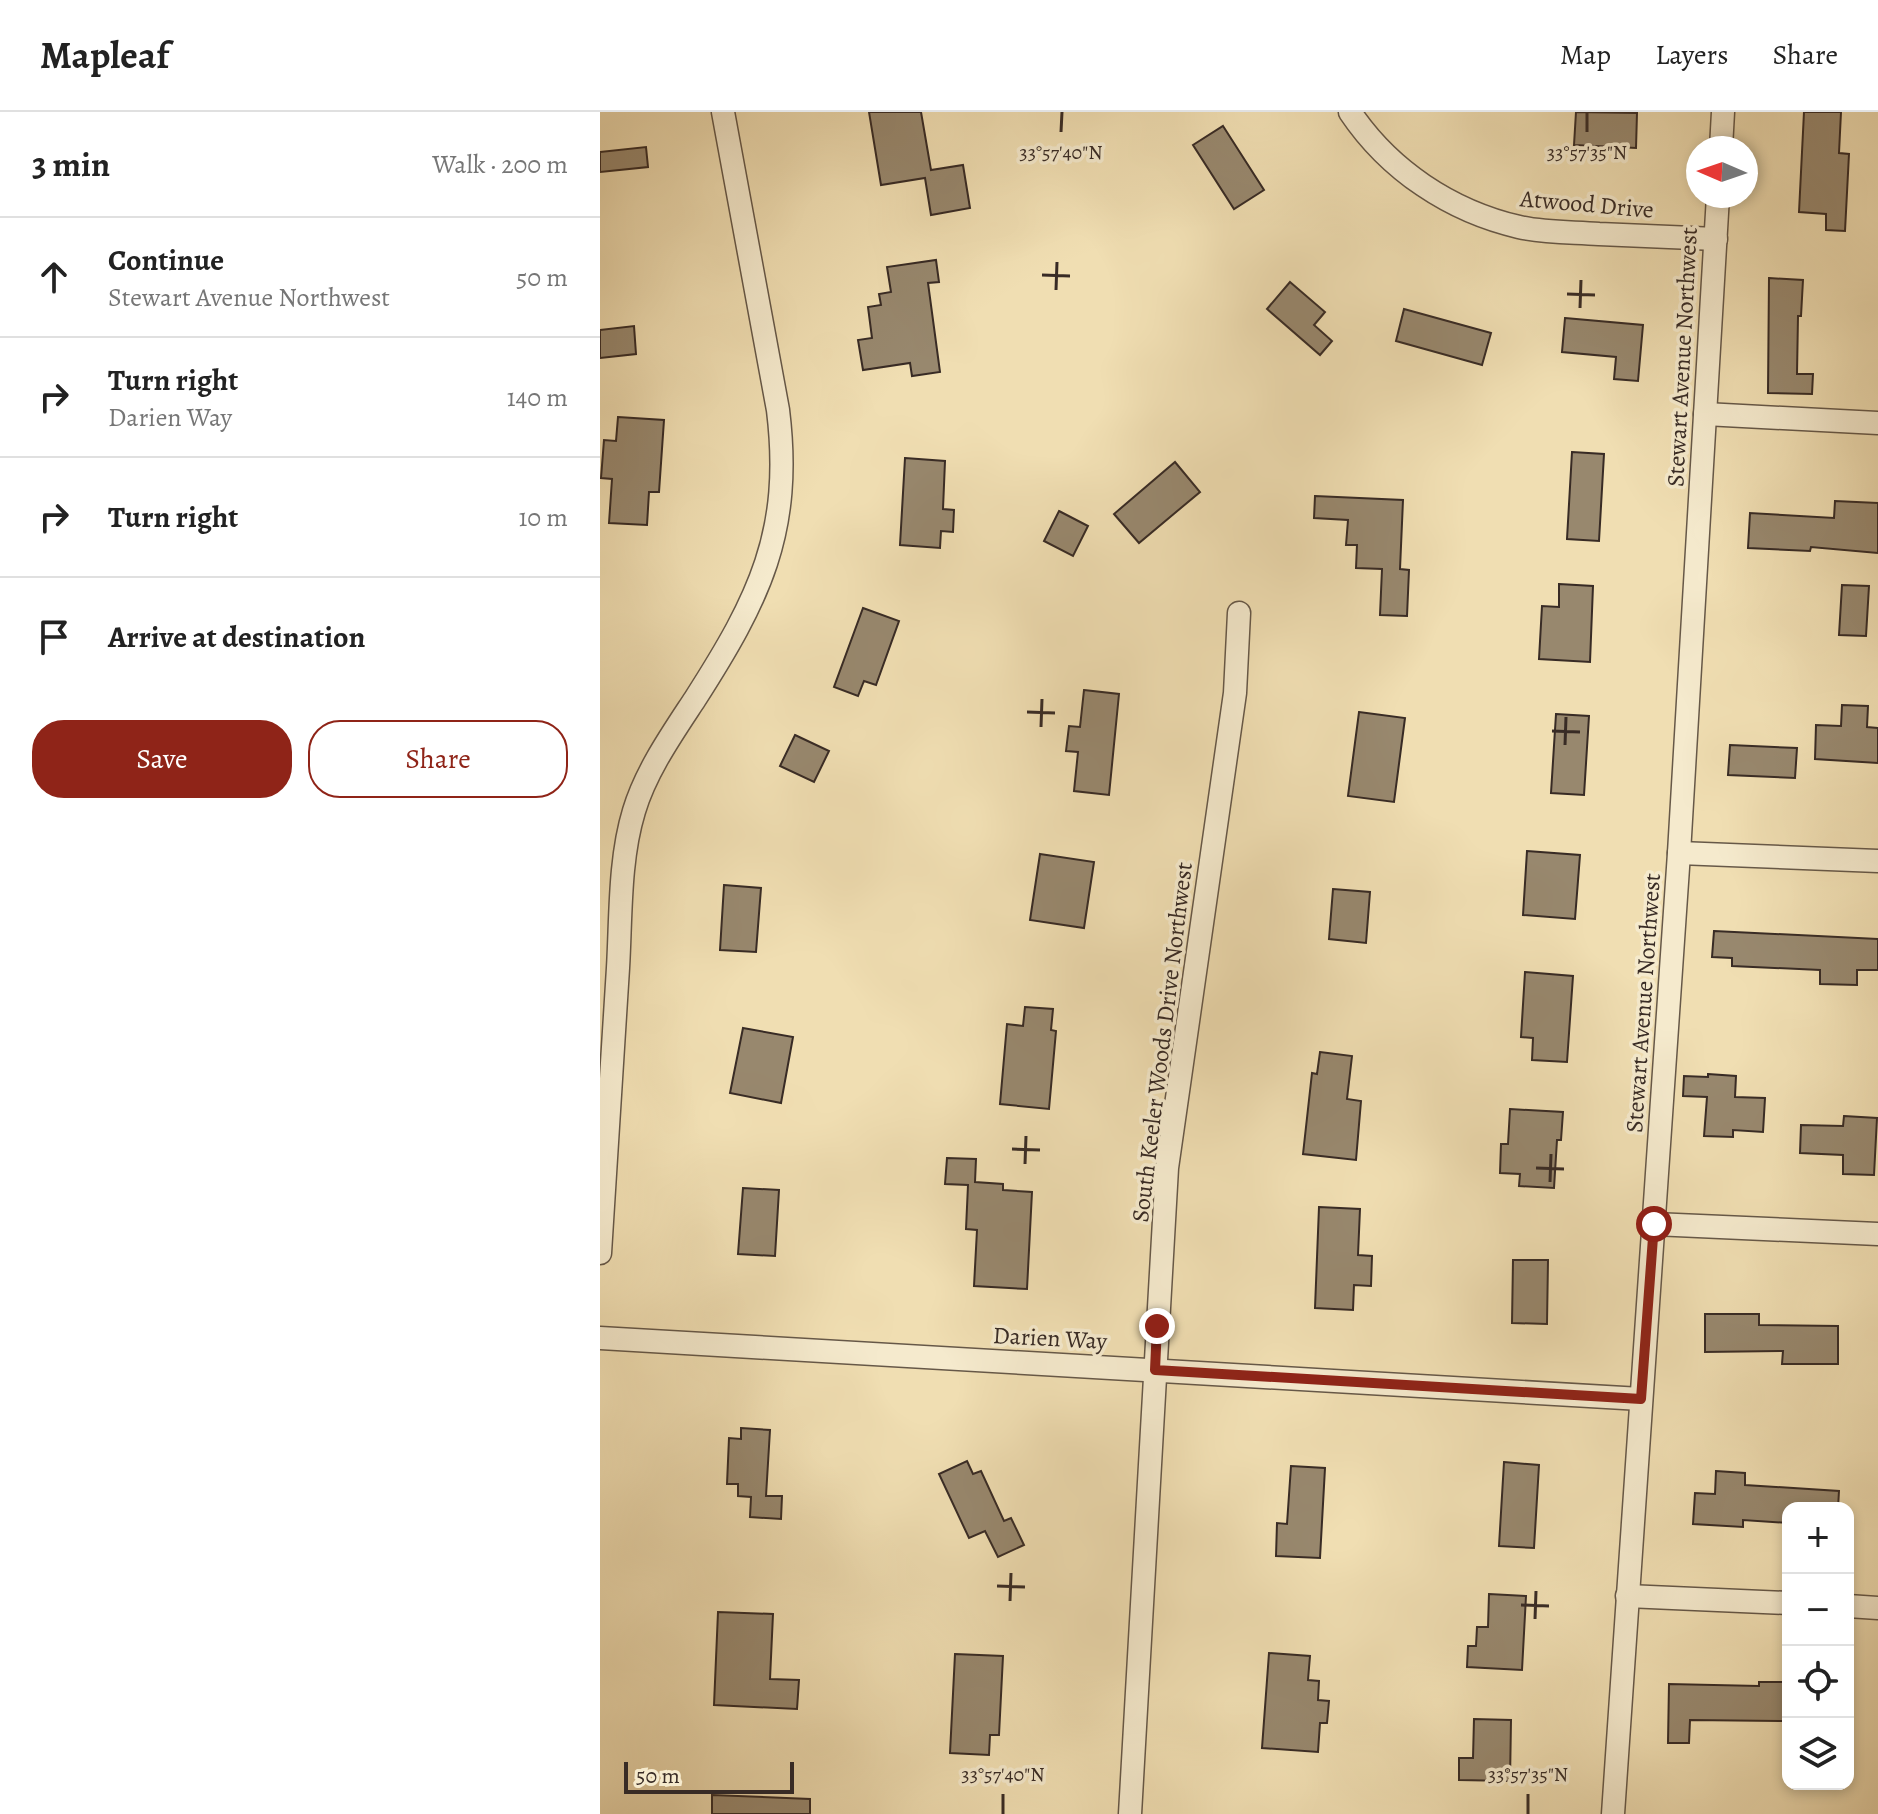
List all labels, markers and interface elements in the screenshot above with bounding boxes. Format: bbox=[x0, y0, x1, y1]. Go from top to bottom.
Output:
text: Mapleaf bbox=[40, 29, 169, 81]
text: Map bbox=[1560, 36, 1611, 74]
text: Layers bbox=[1655, 36, 1728, 74]
text: Share bbox=[1772, 36, 1838, 74]
north arrow bbox=[1686, 136, 1758, 208]
text: 33°57'40"N bbox=[1019, 139, 1103, 166]
text: 33°57'35"N bbox=[1547, 139, 1627, 166]
text: 3 min bbox=[32, 141, 110, 188]
text: Walk · 200 m bbox=[432, 147, 568, 182]
street label: Atwood Drive bbox=[1518, 182, 1655, 226]
street label: Stewart Avenue Northwest bbox=[1659, 226, 1705, 488]
text: Continue bbox=[108, 240, 224, 280]
icon: ahead bbox=[32, 255, 76, 299]
text: 50 m bbox=[516, 260, 568, 295]
text: Stewart Avenue Northwest bbox=[108, 280, 390, 315]
text: Turn right bbox=[108, 360, 238, 400]
icon: right bbox=[32, 375, 76, 419]
text: 140 m bbox=[507, 380, 568, 415]
text: Darien Way bbox=[108, 400, 232, 435]
icon: right bbox=[32, 495, 76, 539]
text: Turn right bbox=[108, 497, 238, 537]
text: 10 m bbox=[518, 500, 568, 535]
icon: arrive bbox=[32, 615, 76, 659]
text: Arrive at destination bbox=[108, 617, 365, 657]
button: Save bbox=[32, 720, 292, 798]
button: Share bbox=[308, 720, 568, 798]
street label: South Keeler Woods Drive Northwest bbox=[1124, 860, 1200, 1224]
street label: Stewart Avenue Northwest bbox=[1618, 872, 1668, 1134]
route start bbox=[1636, 1206, 1672, 1242]
route end bbox=[1139, 1308, 1175, 1344]
street label: Darien Way bbox=[992, 1319, 1108, 1357]
map controls bbox=[1782, 1502, 1854, 1790]
button: + bbox=[1782, 1502, 1854, 1574]
button: − bbox=[1782, 1574, 1854, 1646]
button: locate bbox=[1782, 1646, 1854, 1718]
button: layers bbox=[1782, 1718, 1854, 1790]
scale bar bbox=[624, 1758, 794, 1794]
text: 50 m bbox=[636, 1761, 680, 1791]
text: 33°57'40"N bbox=[961, 1761, 1045, 1788]
text: 33°57'35"N bbox=[1488, 1761, 1568, 1788]

